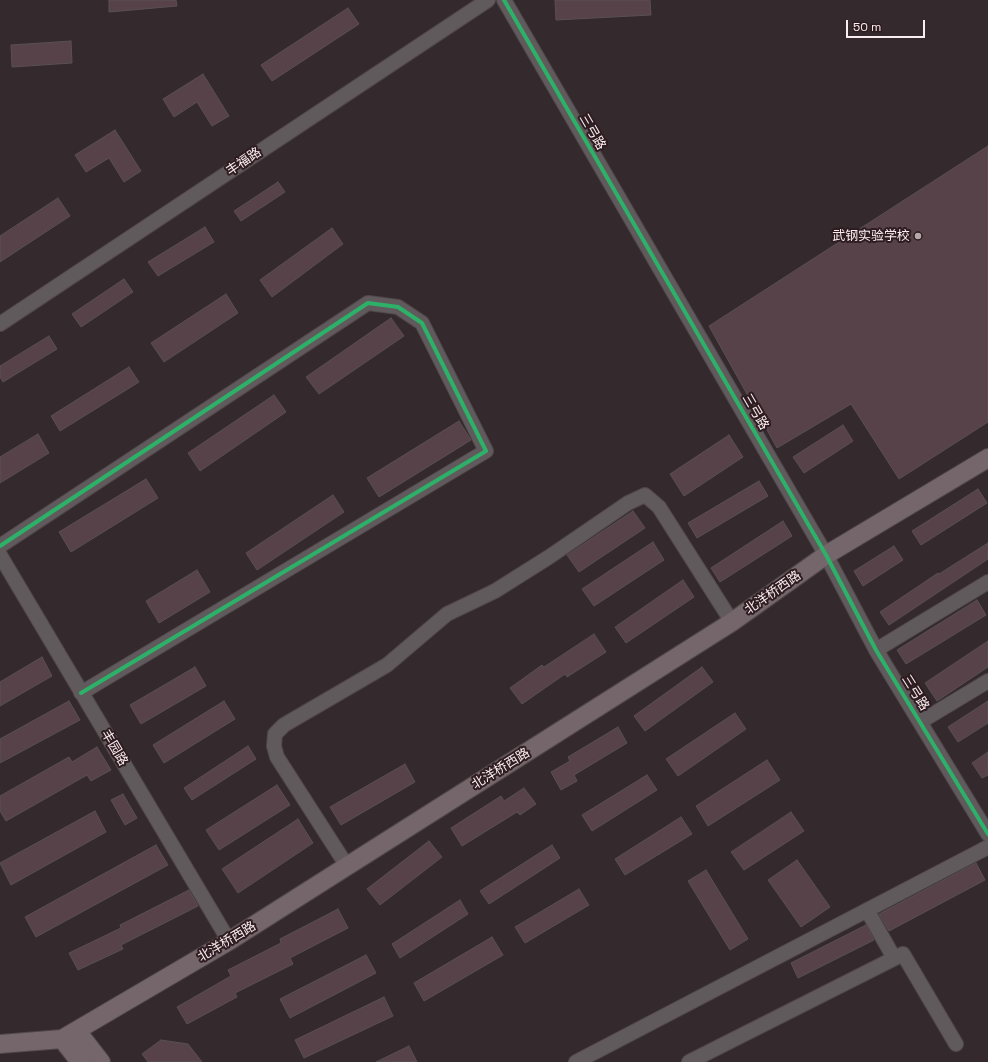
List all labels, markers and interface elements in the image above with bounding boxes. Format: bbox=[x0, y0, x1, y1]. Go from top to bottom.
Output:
scale bar bbox=[848, 12, 927, 38]
text: 50 m bbox=[853, 19, 881, 35]
street label: 三弓路 bbox=[575, 111, 609, 153]
street label: 丰福路 bbox=[223, 145, 265, 179]
place label: 武钢实验学校 bbox=[832, 228, 910, 244]
marker: 武钢实验学校 bbox=[913, 231, 923, 241]
street label: 三弓路 bbox=[738, 391, 772, 433]
street label: 北洋桥西路 bbox=[742, 568, 804, 618]
street label: 三弓路 bbox=[898, 672, 932, 714]
street label: 丰园路 bbox=[97, 727, 131, 769]
street label: 北洋桥西路 bbox=[469, 745, 533, 793]
street label: 北洋桥西路 bbox=[195, 919, 259, 965]

